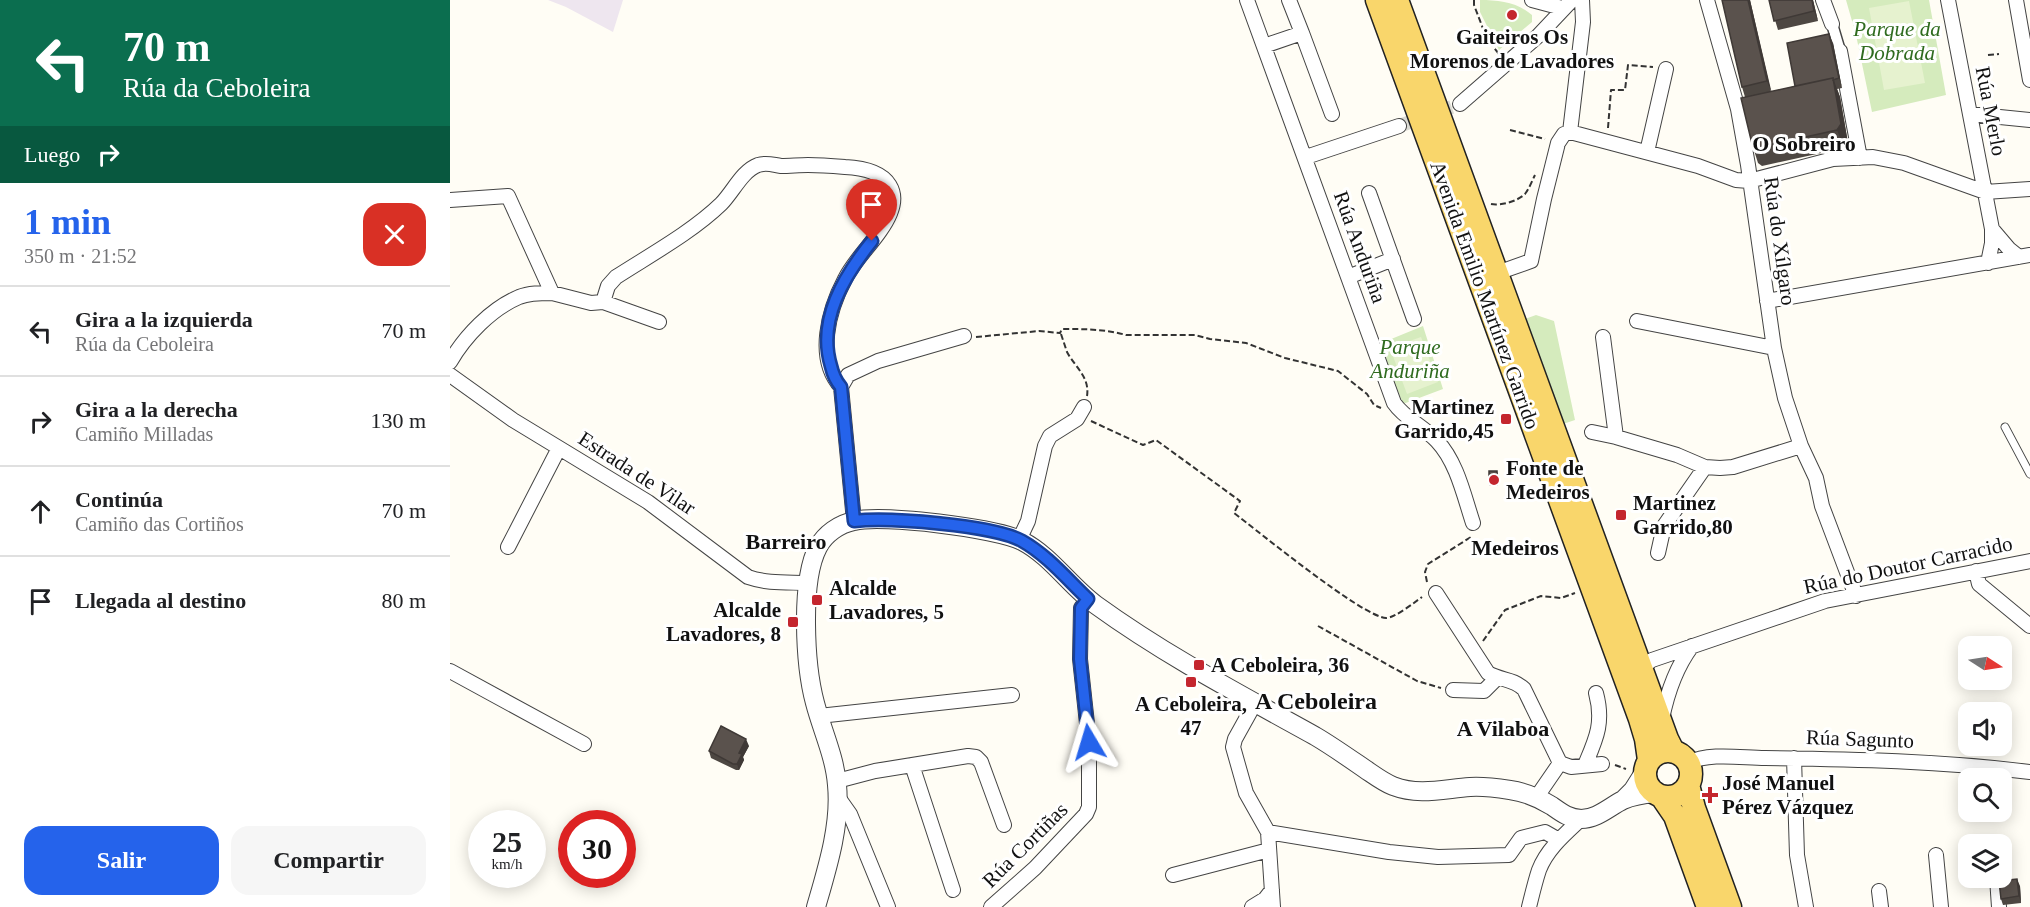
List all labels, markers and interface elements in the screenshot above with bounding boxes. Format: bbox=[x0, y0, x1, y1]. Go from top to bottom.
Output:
marker: Gaiteiros Os Morenos de Lavadores bbox=[1505, 8, 1519, 22]
park label: Parque da Dobrada bbox=[1852, 17, 1941, 65]
icon: left bbox=[24, 24, 102, 102]
text: 70 m bbox=[123, 24, 211, 70]
place label: Gaiteiros Os Morenos de Lavadores bbox=[1410, 25, 1614, 73]
street label: Rúa Merlo bbox=[1971, 64, 2011, 158]
text: Rúa da Ceboleira bbox=[123, 73, 310, 103]
district label: O Sobreiro bbox=[1752, 131, 1856, 156]
icon: right bbox=[92, 138, 125, 171]
text: Luego bbox=[24, 142, 80, 167]
street label: Avenida Emilio Martínez Garrido bbox=[1425, 158, 1545, 432]
street label: Rúa do Xílgaro bbox=[1759, 175, 1801, 307]
pin bbox=[846, 179, 897, 241]
icon: arrive bbox=[855, 188, 888, 221]
street label: Rúa Anduriña bbox=[1329, 188, 1392, 307]
text: 1 min bbox=[24, 202, 111, 242]
button: close bbox=[363, 203, 426, 266]
text: 350 m · 21:52 bbox=[24, 245, 137, 267]
text: Gira a la izquierda bbox=[75, 307, 253, 332]
icon: left bbox=[24, 315, 57, 348]
text: 70 m bbox=[381, 318, 426, 343]
text: Rúa da Ceboleira bbox=[75, 333, 214, 355]
park label: Parque Anduriña bbox=[1368, 335, 1450, 383]
place label: Martinez Garrido,45 bbox=[1394, 395, 1494, 443]
text: Gira a la derecha bbox=[75, 397, 238, 422]
icon: right bbox=[24, 405, 57, 438]
text: 130 m bbox=[370, 408, 426, 433]
marker: Martinez Garrido,45 bbox=[1499, 412, 1513, 426]
text: Camiño Milladas bbox=[75, 423, 213, 445]
street label: Estrada de Vilar bbox=[574, 426, 700, 520]
place label: Fonte de Medeiros bbox=[1506, 456, 1590, 504]
marker: Fonte de Medeiros bbox=[1487, 473, 1501, 487]
text: Continúa bbox=[75, 487, 163, 512]
place label: Martinez Garrido,80 bbox=[1633, 491, 1733, 539]
icon: ahead bbox=[24, 495, 57, 528]
text: 70 m bbox=[381, 498, 426, 523]
marker: Martinez Garrido,80 bbox=[1614, 508, 1628, 522]
text: Camiño das Cortiños bbox=[75, 513, 244, 535]
district label: Barreiro bbox=[745, 529, 827, 554]
street label: Rúa do Doutor Carracido bbox=[1801, 531, 2015, 599]
district label: Medeiros bbox=[1471, 535, 1559, 560]
place label: Alcalde Lavadores, 5 bbox=[829, 576, 944, 624]
icon: arrive bbox=[24, 585, 57, 618]
text: Llegada al destino bbox=[75, 588, 246, 613]
text: 80 m bbox=[381, 588, 426, 613]
marker: Alcalde Lavadores, 5 bbox=[810, 593, 824, 607]
place label: Alcalde Lavadores, 8 bbox=[666, 598, 781, 646]
marker: Alcalde Lavadores, 8 bbox=[786, 615, 800, 629]
north arrow bbox=[1958, 636, 2012, 690]
map controls bbox=[1958, 636, 2012, 888]
place label: A Ceboleira, 36 bbox=[1211, 653, 1349, 677]
marker: A Ceboleira, 36 bbox=[1192, 658, 1206, 672]
marker: A Ceboleira, 47 bbox=[1184, 675, 1198, 689]
district label: A Ceboleira bbox=[1255, 688, 1377, 714]
place label: A Ceboleira, 47 bbox=[1135, 692, 1247, 740]
button: sound bbox=[1958, 702, 2012, 756]
position arrow bbox=[1057, 710, 1121, 774]
district label: A Vilaboa bbox=[1457, 716, 1549, 741]
street label: Rúa Sagunto bbox=[1806, 725, 1914, 753]
button: search bbox=[1958, 768, 2012, 822]
place label: José Manuel Pérez Vázquez bbox=[1722, 771, 1854, 819]
marker: José Manuel Pérez Vázquez bbox=[1703, 788, 1717, 802]
street label: Rúa Cortiñas bbox=[978, 798, 1072, 892]
speed limit sign: 30 bbox=[558, 810, 636, 888]
text: 25 bbox=[492, 825, 522, 858]
button: Salir bbox=[24, 826, 219, 895]
button: Compartir bbox=[231, 826, 426, 895]
button: layers bbox=[1958, 834, 2012, 888]
text: km/h bbox=[492, 856, 522, 872]

